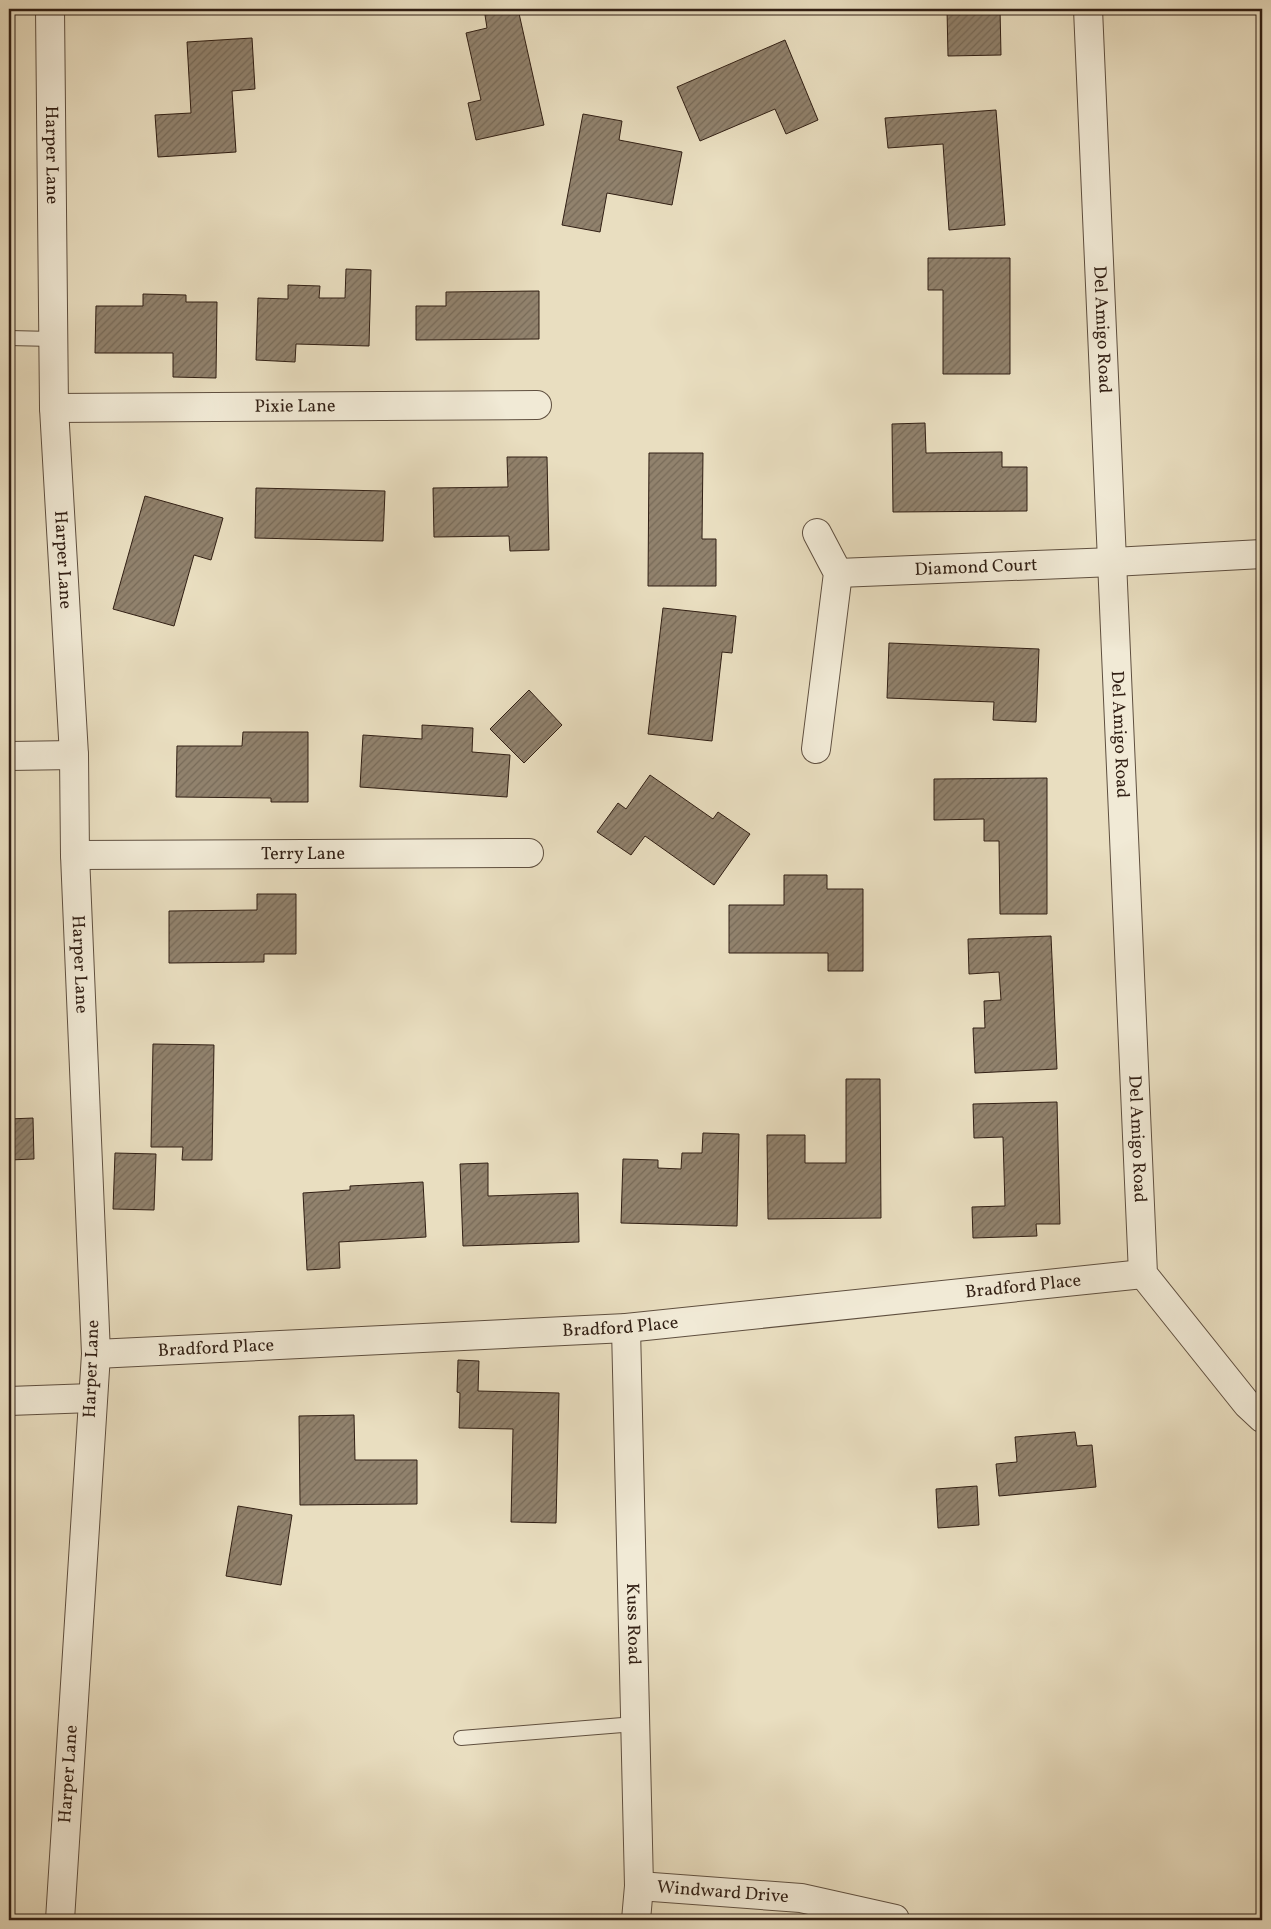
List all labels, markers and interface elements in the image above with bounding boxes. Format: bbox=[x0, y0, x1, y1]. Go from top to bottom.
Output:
street label: Harper Lane bbox=[38, 106, 64, 204]
street label: Del Amigo Road bbox=[1087, 265, 1117, 394]
street label: Pixie Lane bbox=[254, 394, 336, 419]
street label: Harper Lane bbox=[47, 510, 78, 610]
street label: Diamond Court bbox=[914, 553, 1038, 582]
street label: Del Amigo Road bbox=[1104, 670, 1135, 799]
street label: Terry Lane bbox=[261, 841, 345, 867]
street label: Harper Lane bbox=[65, 915, 94, 1014]
street label: Del Amigo Road bbox=[1122, 1075, 1152, 1203]
street label: Bradford Place bbox=[964, 1268, 1082, 1305]
street label: Bradford Place bbox=[562, 1310, 680, 1344]
street label: Harper Lane bbox=[78, 1319, 106, 1419]
street label: Bradford Place bbox=[157, 1333, 275, 1363]
street label: Kuss Road bbox=[619, 1583, 646, 1665]
street label: Harper Lane bbox=[53, 1724, 85, 1824]
street label: Windward Drive bbox=[656, 1875, 790, 1910]

